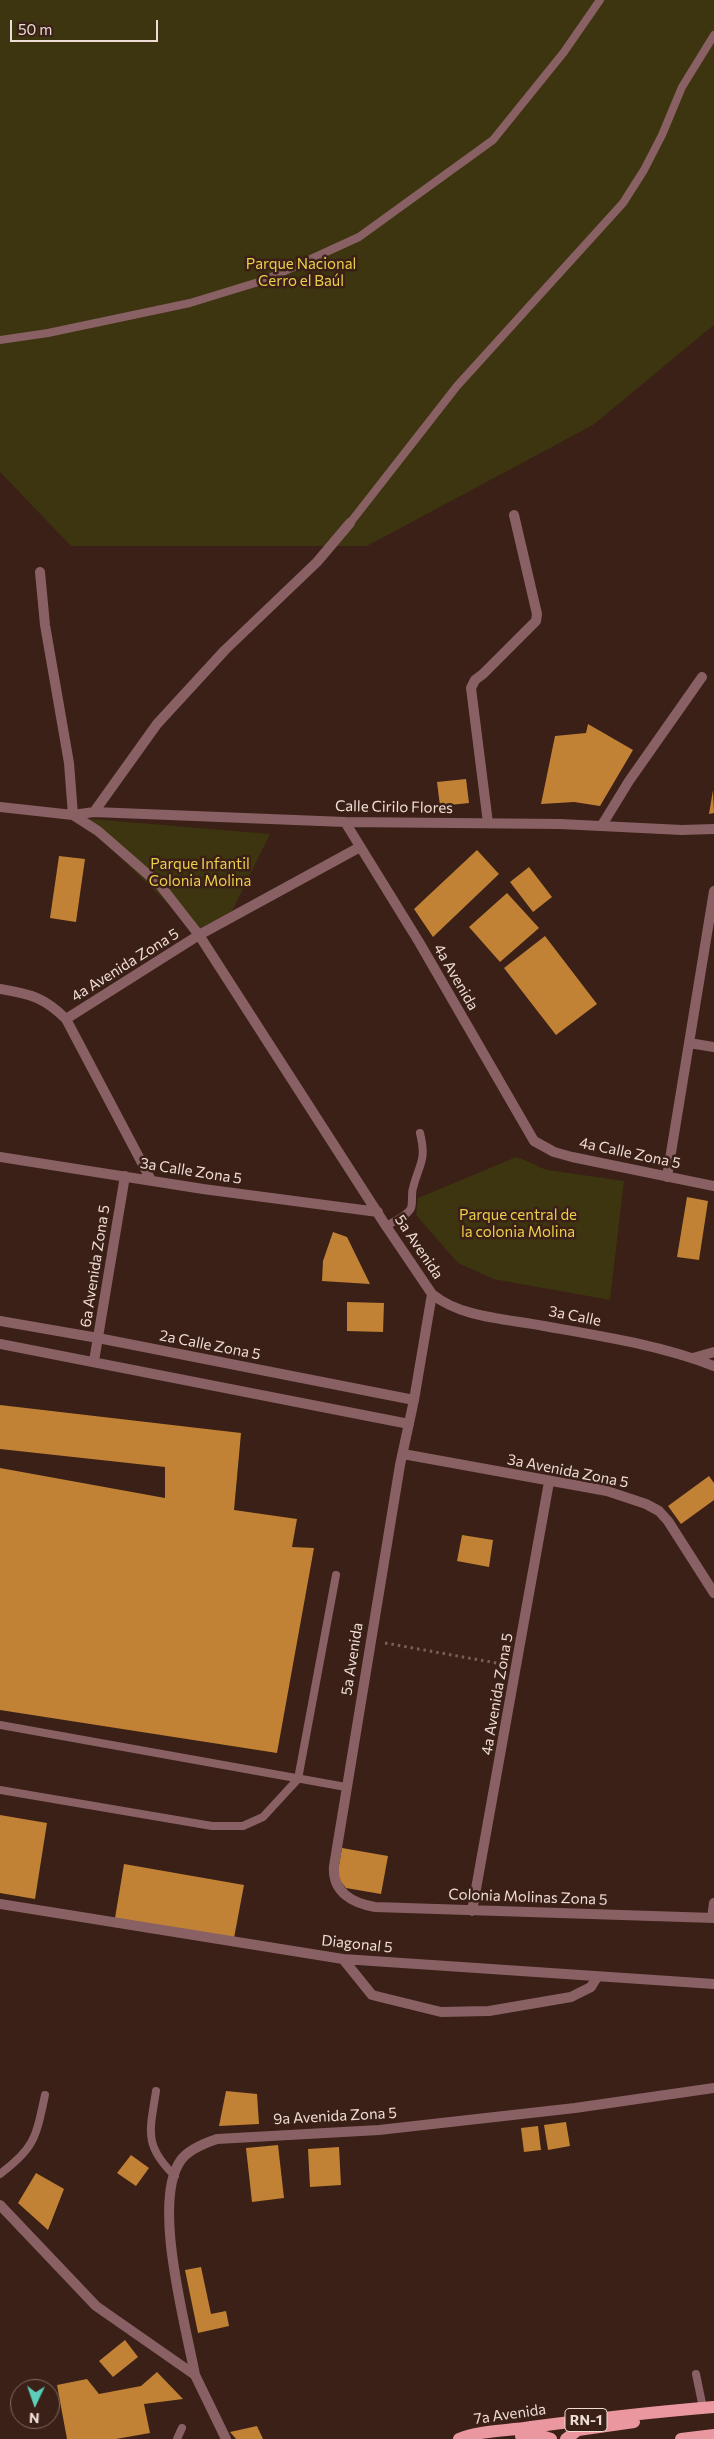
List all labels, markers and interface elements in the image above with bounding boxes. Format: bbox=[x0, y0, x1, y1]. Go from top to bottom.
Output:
scale bar bbox=[12, 10, 160, 42]
text: 50 m bbox=[18, 20, 52, 38]
park label: Parque Nacional Cerro el Baúl bbox=[246, 255, 356, 290]
street label: Calle Cirilo Flores bbox=[335, 797, 453, 817]
park label: Parque Infantil Colonia Molina bbox=[149, 855, 251, 890]
street label: 4a Avenida Zona 5 bbox=[68, 925, 182, 1005]
street label: 4a Avenida bbox=[430, 941, 482, 1013]
street label: 4a Calle Zona 5 bbox=[578, 1133, 682, 1173]
street label: 3a Calle Zona 5 bbox=[139, 1154, 243, 1188]
street label: 6a Avenida Zona 5 bbox=[76, 1203, 114, 1329]
park label: Parque central de la colonia Molina bbox=[459, 1206, 577, 1241]
street label: 5a Avenida bbox=[391, 1212, 447, 1282]
street label: 3a Calle bbox=[547, 1302, 603, 1330]
street label: 2a Calle Zona 5 bbox=[158, 1326, 262, 1364]
street label: 3a Avenida Zona 5 bbox=[506, 1450, 630, 1492]
street label: 5a Avenida bbox=[337, 1621, 367, 1697]
street label: 4a Avenida Zona 5 bbox=[477, 1632, 517, 1756]
street label: Colonia Molinas Zona 5 bbox=[448, 1885, 608, 1909]
street label: Diagonal 5 bbox=[321, 1931, 393, 1957]
street label: 9a Avenida Zona 5 bbox=[273, 2104, 397, 2128]
north arrow bbox=[10, 2379, 60, 2429]
street label: 7a Avenida bbox=[473, 2400, 547, 2428]
road number: RN-1 bbox=[565, 2408, 607, 2432]
text: N bbox=[29, 2410, 40, 2427]

